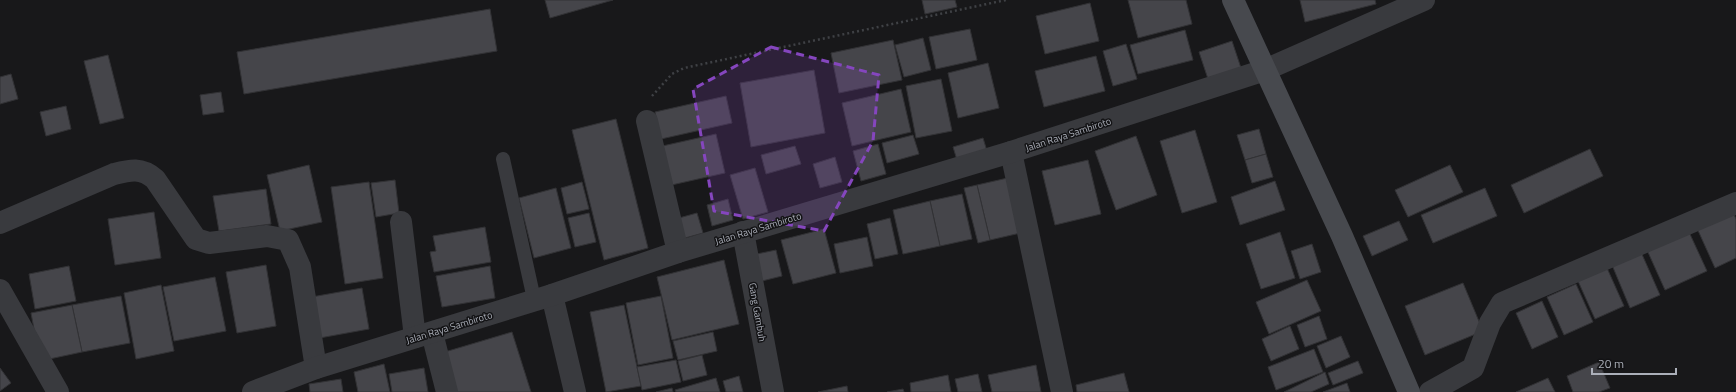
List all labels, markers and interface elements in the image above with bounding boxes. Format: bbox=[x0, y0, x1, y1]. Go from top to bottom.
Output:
street label: Jalan Raya Sambiroto bbox=[1023, 114, 1113, 155]
street label: Jalan Raya Sambiroto bbox=[713, 208, 803, 249]
street label: Gang Gambuh bbox=[745, 282, 770, 343]
street label: Jalan Raya Sambiroto bbox=[404, 307, 494, 348]
scale bar bbox=[1592, 350, 1676, 376]
text: 20 m bbox=[1598, 354, 1624, 373]

